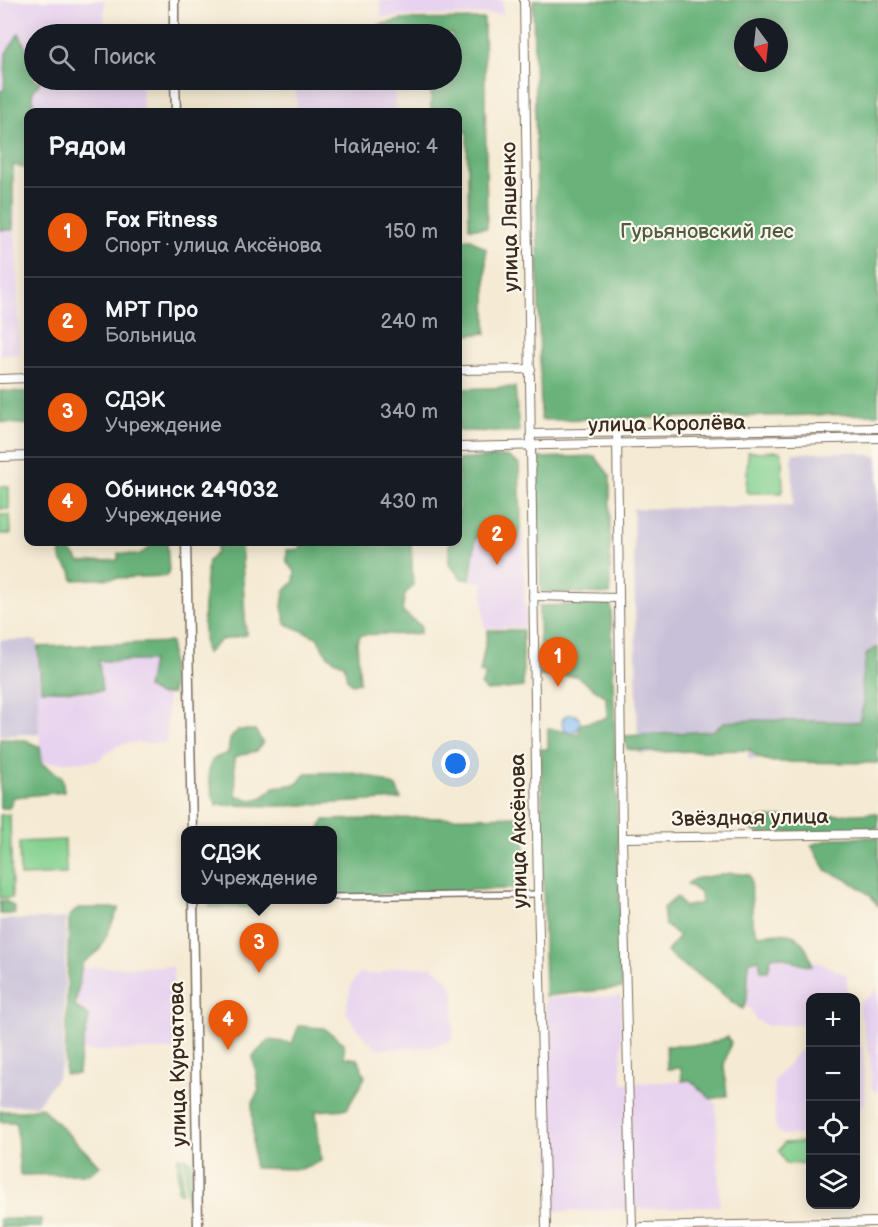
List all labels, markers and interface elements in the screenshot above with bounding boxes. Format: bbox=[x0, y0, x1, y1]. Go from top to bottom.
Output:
north arrow bbox=[734, 18, 788, 72]
search box bbox=[24, 24, 462, 90]
icon: search bbox=[45, 41, 78, 74]
text: Поиск bbox=[93, 44, 156, 71]
text: Рядом bbox=[48, 132, 126, 163]
text: Найдено: 4 bbox=[333, 135, 438, 159]
street label: улица Ляшенко bbox=[496, 142, 524, 292]
text: Fox Fitness bbox=[105, 207, 218, 234]
park label: Гурьяновский лес bbox=[620, 219, 794, 244]
text: 1 bbox=[63, 220, 72, 244]
text: 150 m bbox=[385, 220, 438, 244]
text: Спорт · улица Аксёнова bbox=[105, 234, 322, 258]
text: МРТ Про bbox=[105, 297, 198, 324]
text: 2 bbox=[62, 310, 73, 334]
text: 240 m bbox=[381, 310, 438, 334]
text: Больница bbox=[105, 324, 196, 348]
text: СДЭК bbox=[105, 387, 165, 414]
text: 3 bbox=[62, 400, 73, 424]
text: 340 m bbox=[380, 400, 438, 424]
street label: улица Королёва bbox=[588, 410, 747, 438]
text: Учреждение bbox=[105, 414, 222, 438]
text: Обнинск 249032 bbox=[105, 477, 279, 504]
text: 4 bbox=[62, 490, 73, 514]
text: 430 m bbox=[380, 490, 438, 514]
text: Учреждение bbox=[105, 504, 222, 528]
pin: 2 bbox=[478, 516, 516, 565]
pin: 1 bbox=[538, 638, 578, 687]
your location bbox=[441, 749, 470, 778]
street label: улица Аксёнова bbox=[505, 752, 533, 909]
street label: Звёздная улица bbox=[671, 804, 830, 832]
popup bbox=[181, 826, 337, 904]
text: СДЭК bbox=[201, 840, 261, 867]
text: Учреждение bbox=[201, 867, 317, 891]
pin: 3 bbox=[240, 924, 278, 973]
street label: улица Курчатова bbox=[164, 980, 192, 1147]
map controls bbox=[806, 993, 860, 1209]
button: + bbox=[806, 993, 860, 1047]
pin: 4 bbox=[208, 1000, 248, 1050]
button: − bbox=[806, 1047, 860, 1101]
button: locate bbox=[806, 1101, 860, 1155]
button: layers bbox=[806, 1155, 860, 1209]

